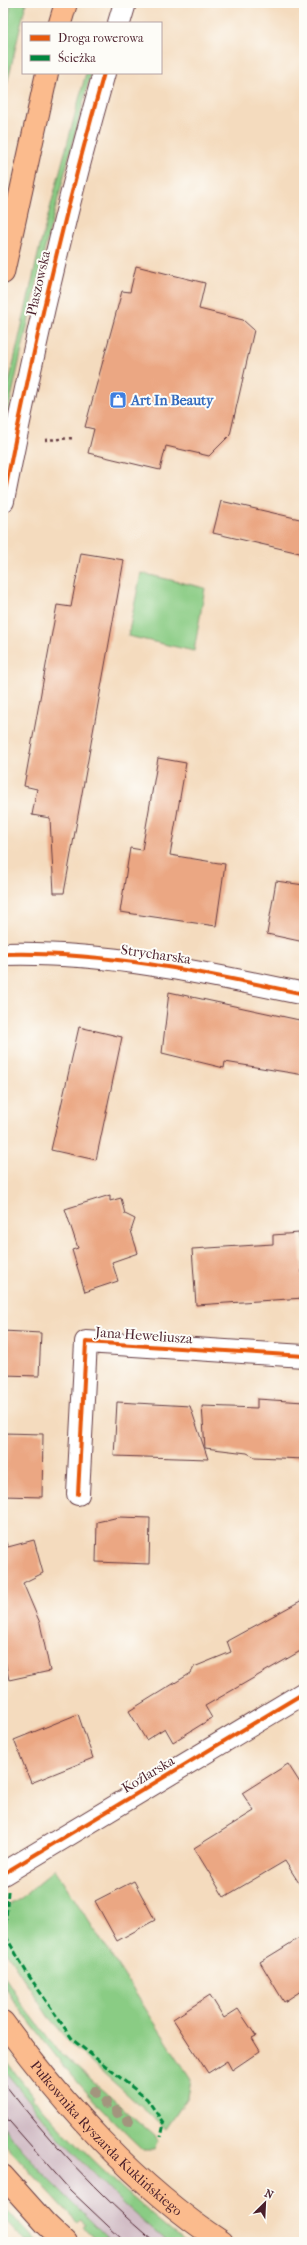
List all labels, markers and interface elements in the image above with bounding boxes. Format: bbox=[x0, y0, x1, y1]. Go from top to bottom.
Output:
legend bbox=[22, 22, 162, 74]
text: Droga rowerowa bbox=[58, 31, 144, 45]
text: Ścieżka bbox=[58, 50, 96, 65]
street label: Płaszowska bbox=[23, 248, 54, 317]
shop icon: Art In Beauty bbox=[108, 390, 128, 410]
place label: Art In Beauty bbox=[130, 392, 215, 409]
street label: Strycharska bbox=[120, 941, 193, 968]
street label: Jana Heweliusza bbox=[94, 1324, 194, 1347]
street label: Koźlarska bbox=[119, 1752, 178, 1797]
street label: Pułkownika Ryszarda Kuklińskiego bbox=[27, 2057, 186, 2219]
north arrow bbox=[245, 2183, 285, 2223]
text: N bbox=[262, 2187, 276, 2202]

